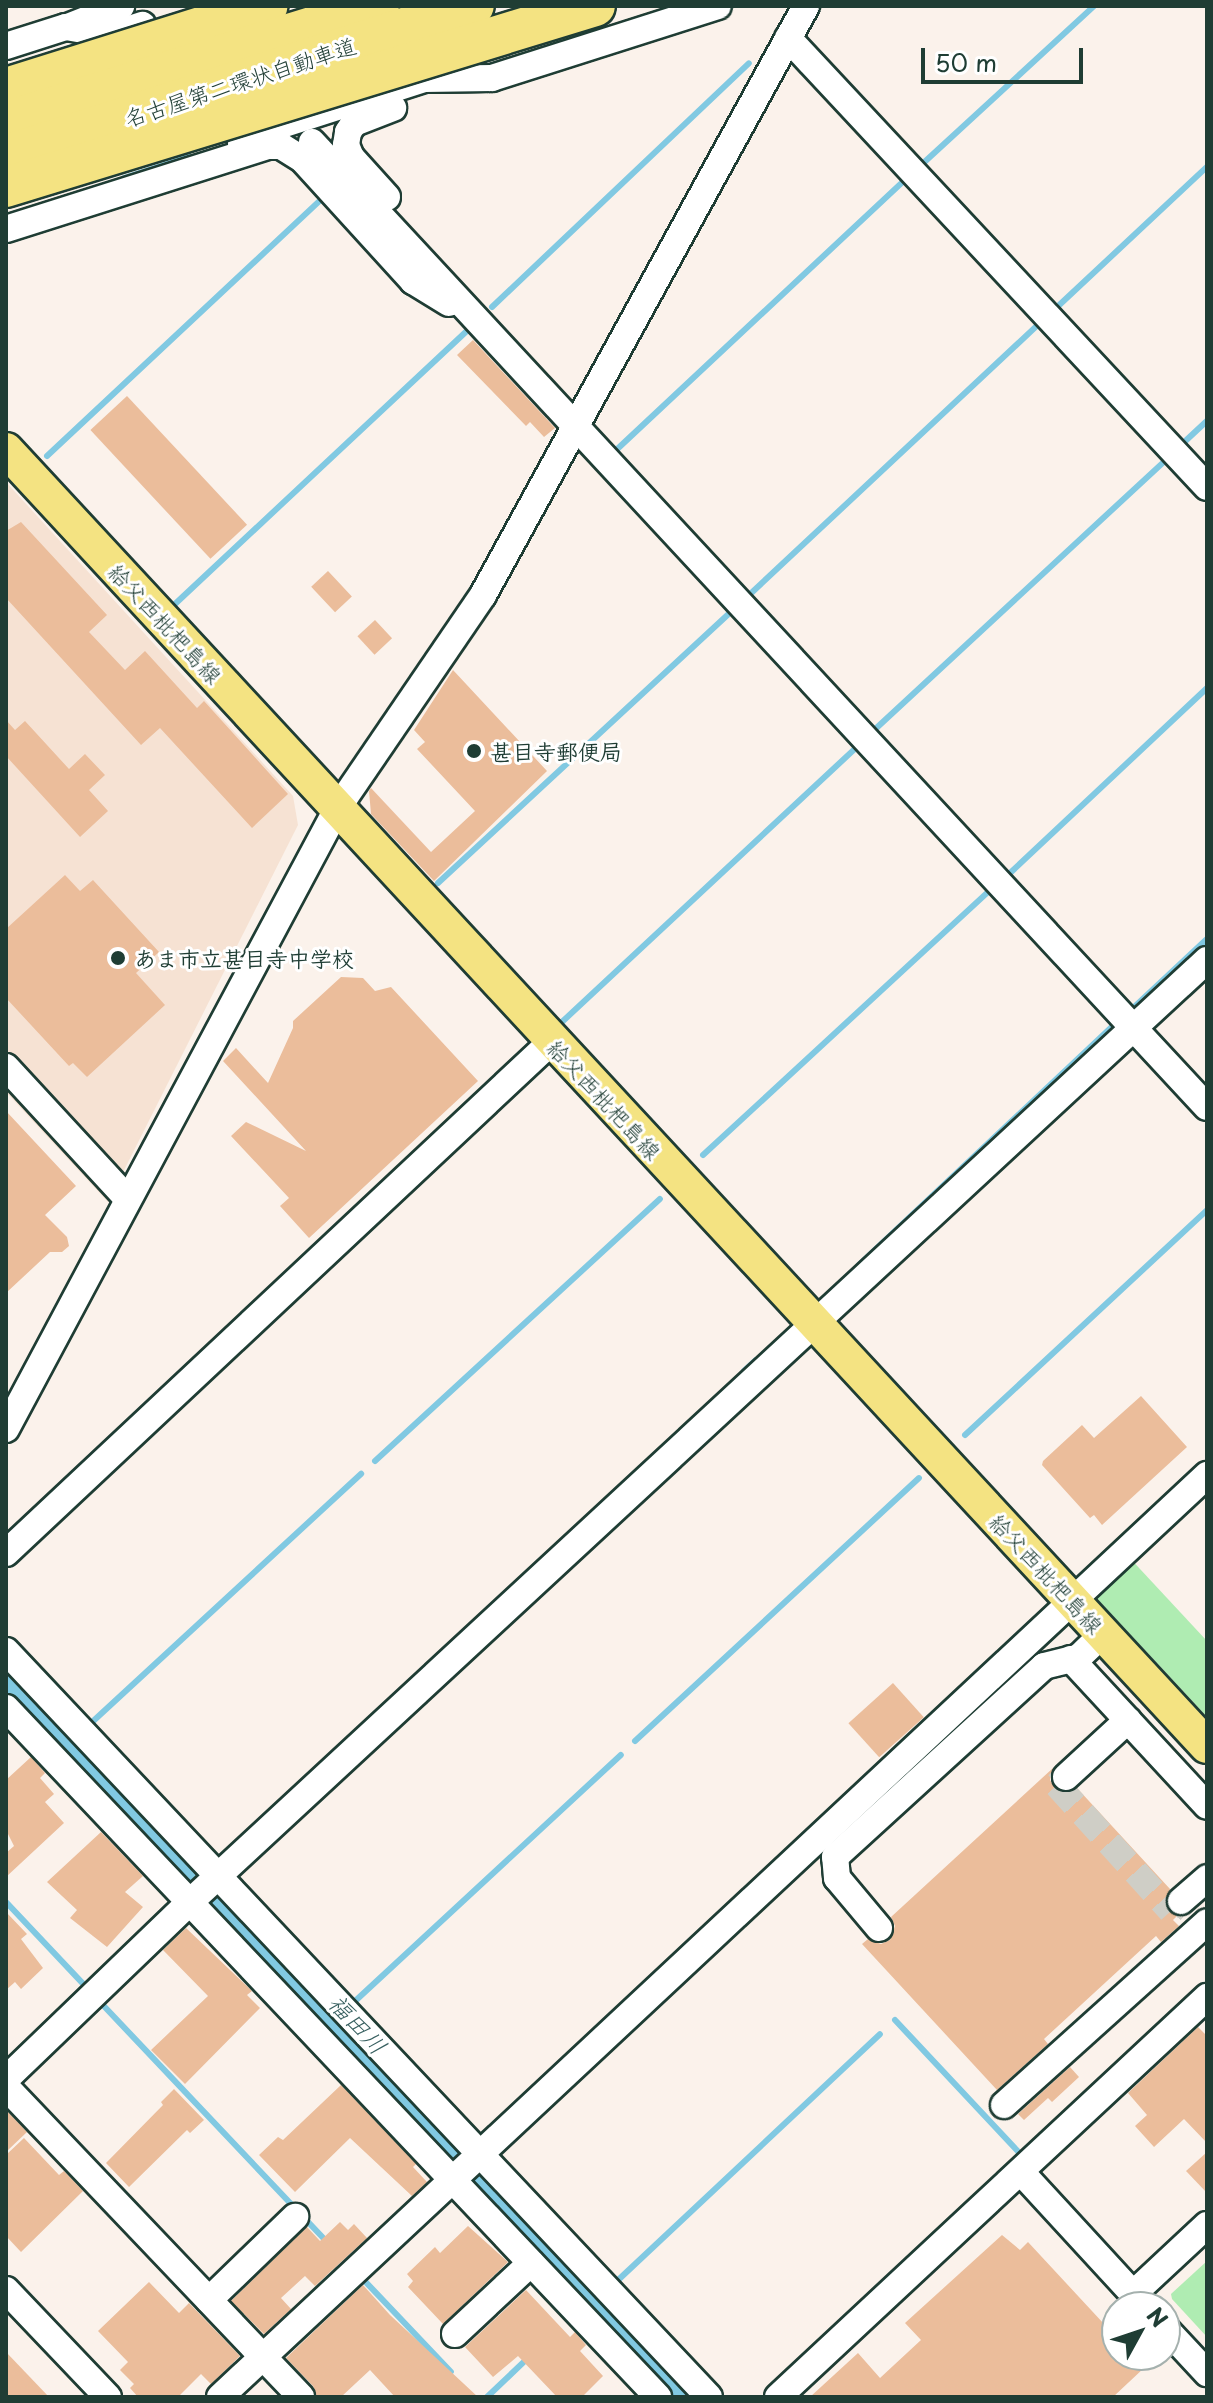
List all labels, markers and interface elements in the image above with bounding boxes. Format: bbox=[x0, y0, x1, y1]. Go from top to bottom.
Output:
street label: 名古屋第二環状自動車道 bbox=[121, 31, 359, 131]
scale bar bbox=[925, 32, 1087, 82]
text: 50 m bbox=[935, 44, 997, 80]
street label: 給父西枇杷島線 bbox=[104, 558, 228, 688]
place label: 甚目寺郵便局 bbox=[490, 738, 622, 764]
marker: 甚目寺郵便局 bbox=[465, 742, 483, 760]
place label: あま市立甚目寺中学校 bbox=[134, 945, 354, 971]
marker: あま市立甚目寺中学校 bbox=[109, 949, 127, 967]
street label: 給父西枇杷島線 bbox=[543, 1034, 667, 1164]
street label: 給父西枇杷島線 bbox=[985, 1508, 1109, 1638]
water label: 福田川 bbox=[323, 1988, 393, 2060]
north arrow bbox=[1101, 2291, 1181, 2371]
text: N bbox=[1140, 2299, 1176, 2334]

